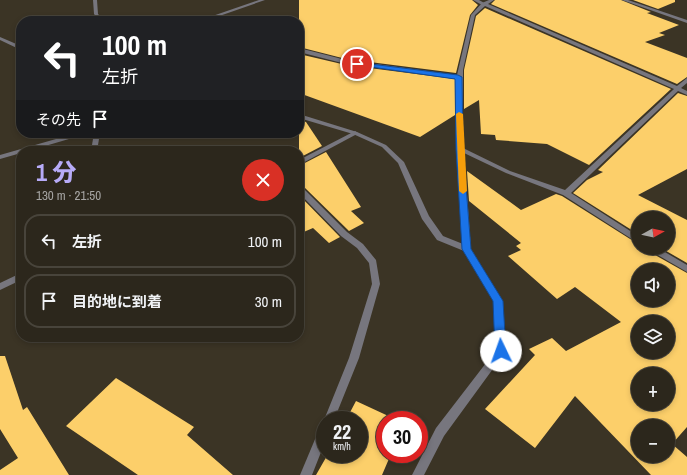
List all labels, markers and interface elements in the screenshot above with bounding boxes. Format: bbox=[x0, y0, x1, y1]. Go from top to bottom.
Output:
text: 100 m bbox=[102, 26, 167, 64]
icon: left bbox=[36, 32, 88, 84]
pin bbox=[340, 47, 374, 81]
icon: arrive bbox=[346, 53, 368, 75]
text: 左折 bbox=[102, 64, 138, 89]
icon: arrive bbox=[89, 108, 111, 130]
text: その先 bbox=[36, 109, 81, 130]
text: 1 分 bbox=[36, 156, 76, 188]
button: close bbox=[242, 159, 284, 201]
text: 130 m · 21:50 bbox=[36, 187, 101, 204]
north arrow bbox=[631, 211, 675, 255]
map controls bbox=[631, 211, 675, 463]
icon: left bbox=[38, 230, 60, 252]
text: 左折 bbox=[72, 231, 102, 252]
text: 100 m bbox=[248, 231, 282, 252]
button: sound bbox=[631, 263, 675, 307]
icon: arrive bbox=[38, 290, 60, 312]
text: 目的地に到着 bbox=[72, 291, 162, 312]
text: 30 m bbox=[255, 291, 282, 312]
button: layers bbox=[631, 315, 675, 359]
position arrow bbox=[480, 330, 522, 372]
button: + bbox=[631, 367, 675, 411]
speed limit sign: 30 bbox=[376, 411, 428, 463]
text: 22 bbox=[333, 418, 351, 445]
button: − bbox=[631, 419, 675, 463]
text: km/h bbox=[333, 440, 351, 453]

